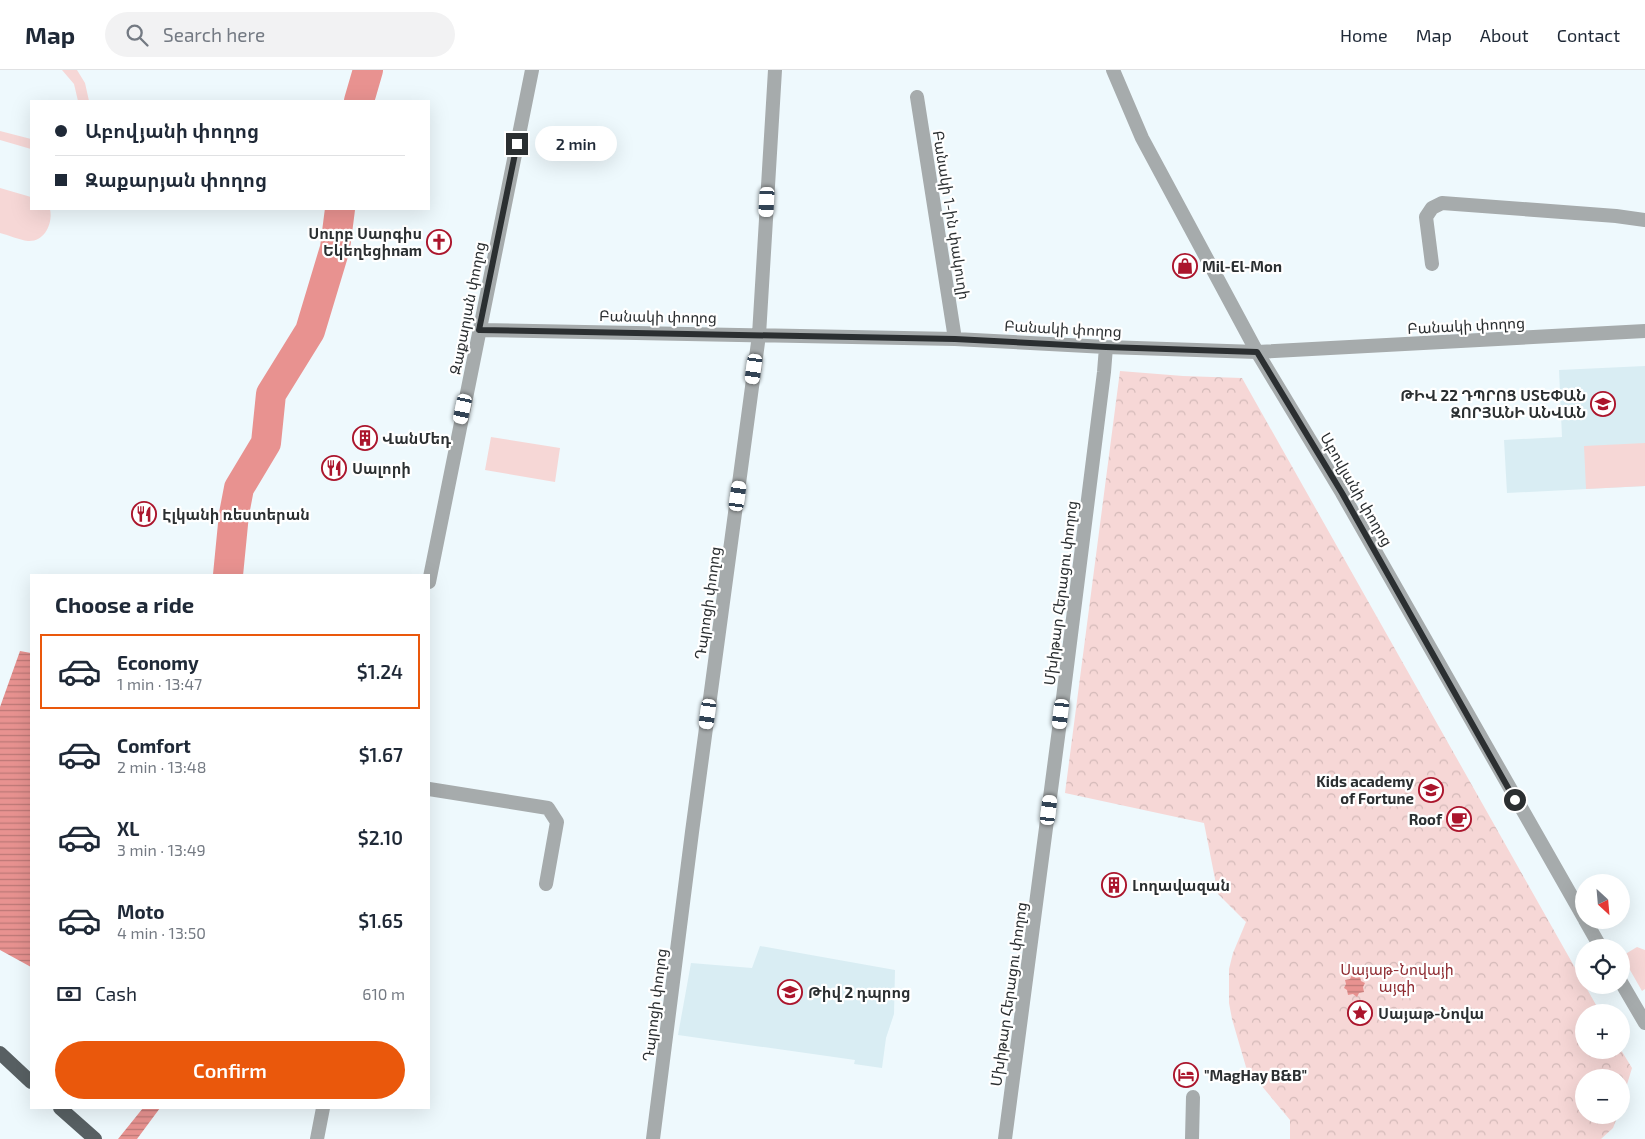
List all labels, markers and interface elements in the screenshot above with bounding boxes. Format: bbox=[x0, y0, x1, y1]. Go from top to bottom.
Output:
search box bbox=[105, 12, 455, 57]
text: Map bbox=[25, 20, 75, 49]
icon: search bbox=[123, 21, 151, 49]
text: Search here bbox=[163, 23, 265, 46]
text: Home bbox=[1340, 24, 1388, 46]
text: Map bbox=[1416, 24, 1452, 46]
text: About bbox=[1480, 24, 1529, 46]
text: Contact bbox=[1557, 24, 1620, 46]
text: Աբովյանի փողոց bbox=[85, 119, 259, 142]
callout: 2 min bbox=[534, 126, 617, 162]
street label: Բանակի 1-ին փակուղի bbox=[929, 129, 974, 301]
route end bbox=[506, 133, 528, 155]
text: 2 min bbox=[556, 134, 596, 153]
text: Զաքարյան փողոց bbox=[85, 168, 267, 191]
car bbox=[758, 187, 775, 217]
place label: Սուրբ Սարգիս Եկեղեցիnam bbox=[308, 224, 422, 260]
church icon: Սուրբ Սարգիս Եկեղեցիnam bbox=[426, 229, 452, 255]
street label: Զաքարյան փողոց bbox=[445, 240, 490, 376]
shop icon: Mil-El-Mon bbox=[1172, 253, 1198, 279]
place label: Mil-El-Mon bbox=[1202, 257, 1282, 275]
street label: Բանակի փողոց bbox=[599, 306, 717, 327]
street label: Բանակի փողոց bbox=[1407, 313, 1525, 338]
street label: Բանակի փողոց bbox=[1004, 316, 1122, 341]
car bbox=[744, 353, 763, 385]
place label: ԹԻՎ 22 ԴՊՐՈՑ ՍՏԵՓԱՆ ԶՈՐՅԱՆԻ ԱՆՎԱՆ bbox=[1400, 386, 1586, 421]
school or university icon: ԹԻՎ 22 ԴՊՐՈՑ ՍՏԵՓԱՆ ԶՈՐՅԱՆԻ ԱՆՎԱՆ bbox=[1590, 391, 1616, 417]
car bbox=[452, 393, 473, 425]
building icon: ՎանՄեդ bbox=[352, 425, 378, 451]
place label: ՎանՄեդ bbox=[382, 429, 451, 448]
street label: Աբովյանի փողոց bbox=[1316, 429, 1397, 550]
restaurant icon: Սալորի bbox=[321, 455, 347, 481]
place label: Սալորի bbox=[352, 459, 411, 478]
car bbox=[728, 480, 747, 512]
street label: Մխիթար Հերացու փողոց bbox=[1040, 500, 1081, 687]
restaurant icon: Էլկանի ռեստերան bbox=[131, 501, 157, 527]
place label: Էլկանի ռեստերան bbox=[162, 505, 310, 524]
street label: Դպրոցի փողոց bbox=[690, 545, 725, 661]
text: Choose a ride bbox=[55, 591, 194, 617]
icon: car bbox=[57, 649, 102, 694]
text: Economy bbox=[117, 651, 199, 674]
text: $1.24 bbox=[357, 660, 403, 683]
text: 1 min · 13:47 bbox=[117, 674, 202, 693]
car bbox=[698, 698, 717, 730]
car bbox=[1051, 698, 1070, 730]
icon: car bbox=[57, 732, 102, 777]
text: Comfort bbox=[117, 734, 191, 757]
text: $1.67 bbox=[359, 743, 403, 766]
text: 2 min · 13:48 bbox=[117, 757, 206, 776]
place label: Kids academy of Fortune bbox=[1316, 772, 1415, 807]
school or university icon: Kids academy of Fortune bbox=[1418, 777, 1444, 803]
route start bbox=[1504, 789, 1526, 811]
car bbox=[1039, 794, 1058, 826]
cafe icon: Roof bbox=[1446, 806, 1472, 832]
place label: Roof bbox=[1409, 810, 1443, 828]
icon: car bbox=[57, 815, 102, 860]
text: XL bbox=[117, 817, 139, 840]
text: $2.10 bbox=[358, 826, 403, 849]
text: 3 min · 13:49 bbox=[117, 840, 206, 859]
building icon: Լողավազան bbox=[1101, 872, 1127, 898]
north arrow bbox=[1575, 874, 1630, 929]
map controls bbox=[1575, 874, 1630, 1124]
place label: Լողավազան bbox=[1132, 876, 1230, 895]
icon: car bbox=[57, 898, 102, 943]
text: Moto bbox=[117, 900, 165, 923]
street label: Մխիթար Հերացու փողոց bbox=[986, 901, 1031, 1087]
text: $1.65 bbox=[358, 909, 403, 932]
text: 4 min · 13:50 bbox=[117, 923, 206, 942]
button: locate bbox=[1575, 939, 1630, 994]
street label: Դպրոցի փողոց bbox=[638, 947, 671, 1063]
park label: Սայաթ-Նովայի այգի bbox=[1340, 960, 1454, 996]
school or university icon: Թիվ 2 դպրոց bbox=[777, 979, 803, 1005]
icon: cash bbox=[55, 980, 83, 1008]
text: Cash bbox=[95, 982, 137, 1005]
place label: Թիվ 2 դպրոց bbox=[808, 983, 911, 1002]
text: 610 m bbox=[362, 984, 405, 1003]
place icon: Սայաթ-Նովա bbox=[1347, 1000, 1373, 1026]
place label: Սայաթ-Նովա bbox=[1378, 1004, 1484, 1023]
button: + bbox=[1575, 1004, 1630, 1059]
button: Confirm bbox=[55, 1041, 405, 1099]
hotel icon: "MagHay B&B" bbox=[1173, 1062, 1199, 1088]
place label: "MagHay B&B" bbox=[1204, 1066, 1307, 1085]
button: − bbox=[1575, 1069, 1630, 1124]

